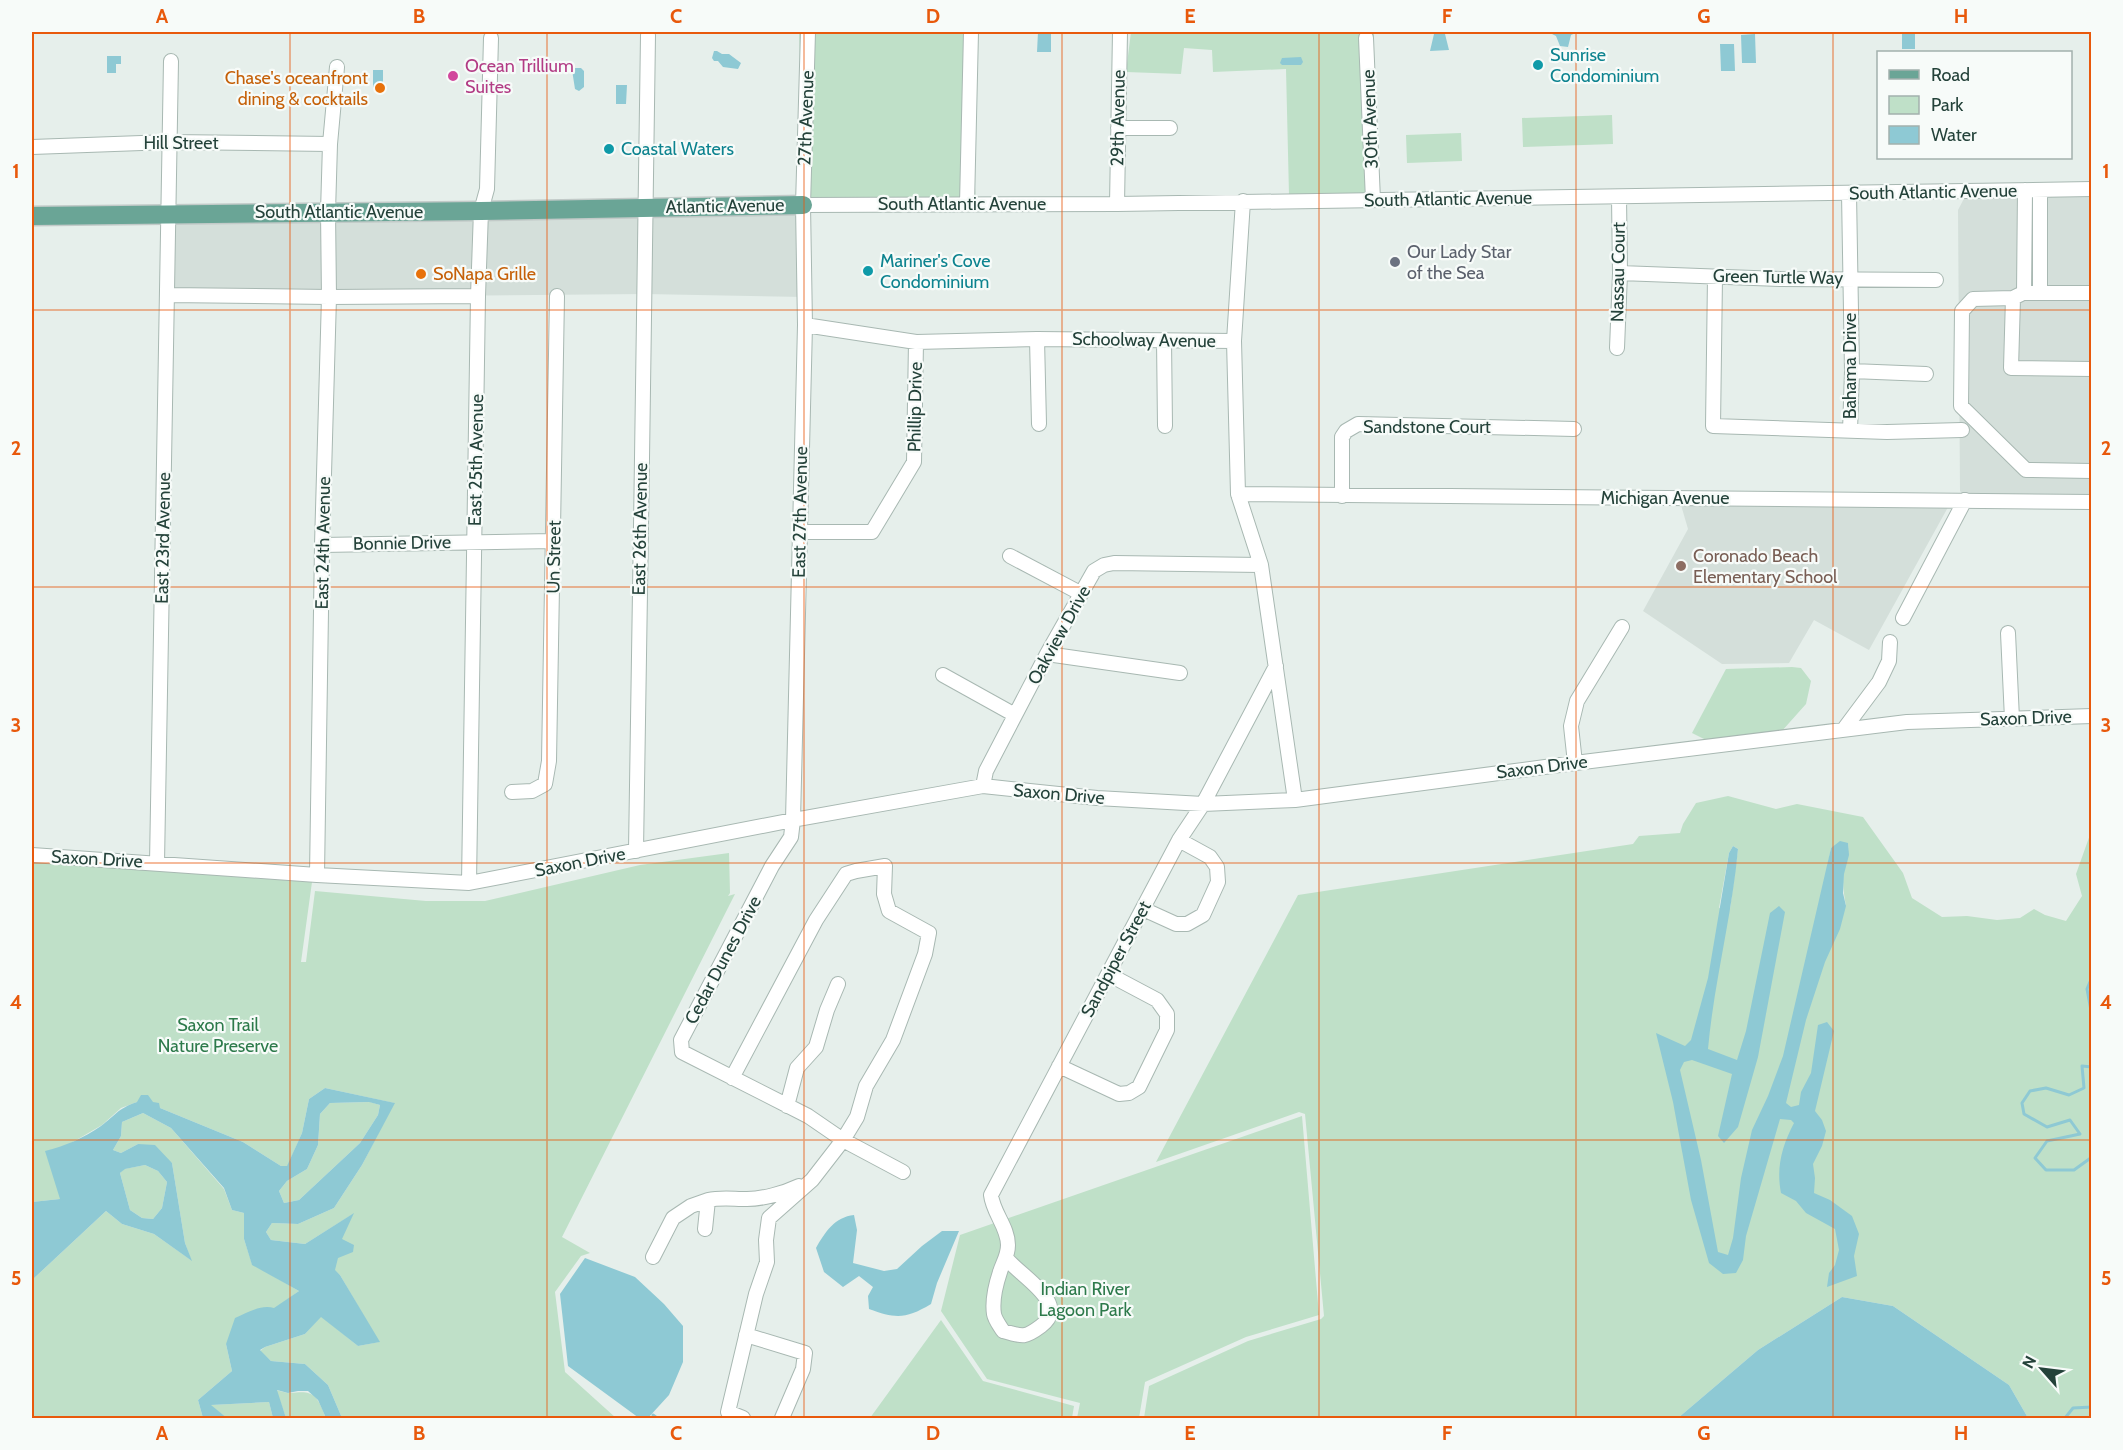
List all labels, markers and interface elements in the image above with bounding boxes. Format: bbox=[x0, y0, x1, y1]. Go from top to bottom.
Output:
text: A bbox=[156, 4, 169, 28]
text: B bbox=[413, 4, 425, 28]
text: C bbox=[670, 4, 682, 28]
text: D bbox=[926, 4, 940, 28]
text: E bbox=[1184, 4, 1196, 28]
text: F bbox=[1442, 4, 1453, 28]
text: G bbox=[1697, 4, 1711, 28]
text: H bbox=[1954, 4, 1968, 28]
place label: Sunrise Condominium bbox=[1550, 44, 1659, 87]
legend bbox=[1877, 51, 2072, 159]
place label: Ocean Trillium Suites bbox=[465, 55, 574, 98]
marker: Sunrise Condominium bbox=[1531, 58, 1545, 72]
text: Road bbox=[1931, 64, 1970, 86]
place label: Chase's oceanfront dining & cocktails bbox=[225, 67, 368, 110]
marker: Ocean Trillium Suites bbox=[446, 69, 460, 83]
street label: 30th Avenue bbox=[1357, 69, 1383, 169]
street label: 27th Avenue bbox=[793, 70, 819, 166]
street label: 29th Avenue bbox=[1106, 70, 1130, 166]
marker: Chase's oceanfront dining & cocktails bbox=[373, 81, 387, 95]
text: Park bbox=[1931, 94, 1964, 116]
text: Water bbox=[1931, 124, 1977, 146]
street label: Hill Street bbox=[143, 132, 219, 154]
place label: Coastal Waters bbox=[621, 138, 734, 160]
marker: Coastal Waters bbox=[602, 142, 616, 156]
text: 1 bbox=[12, 159, 20, 183]
text: 1 bbox=[2102, 159, 2110, 183]
street label: South Atlantic Avenue bbox=[1849, 180, 2017, 204]
street label: South Atlantic Avenue bbox=[1364, 187, 1532, 211]
street label: South Atlantic Avenue bbox=[878, 193, 1046, 215]
street label: Atlantic Avenue bbox=[665, 194, 785, 218]
street label: South Atlantic Avenue bbox=[255, 201, 423, 223]
street label: Nassau Court bbox=[1606, 222, 1630, 322]
place label: Our Lady Star of the Sea bbox=[1407, 241, 1512, 284]
place label: Mariner's Cove Condominium bbox=[880, 250, 991, 293]
marker: Our Lady Star of the Sea bbox=[1388, 255, 1402, 269]
place label: SoNapa Grille bbox=[433, 263, 536, 285]
marker: Mariner's Cove Condominium bbox=[861, 264, 875, 278]
street label: Green Turtle Way bbox=[1713, 265, 1843, 289]
marker: SoNapa Grille bbox=[414, 267, 428, 281]
street label: Bahama Drive bbox=[1839, 313, 1861, 419]
street label: Schoolway Avenue bbox=[1072, 328, 1216, 352]
street label: Phillip Drive bbox=[903, 362, 927, 452]
street label: East 25th Avenue bbox=[464, 394, 488, 526]
street label: Sandstone Court bbox=[1363, 416, 1491, 438]
text: 2 bbox=[11, 436, 21, 460]
text: 2 bbox=[2101, 436, 2111, 460]
street label: East 27th Avenue bbox=[788, 446, 812, 578]
street label: East 26th Avenue bbox=[628, 462, 652, 596]
street label: East 23rd Avenue bbox=[151, 472, 175, 604]
street label: East 24th Avenue bbox=[311, 476, 335, 610]
street label: Michigan Avenue bbox=[1601, 487, 1729, 509]
street label: Un Street bbox=[542, 520, 566, 594]
street label: Bonnie Drive bbox=[353, 531, 451, 555]
place label: Coronado Beach Elementary School bbox=[1693, 545, 1838, 588]
marker: Coronado Beach Elementary School bbox=[1674, 559, 1688, 573]
street label: Oakview Drive bbox=[1023, 582, 1095, 688]
street label: Saxon Drive bbox=[1980, 705, 2072, 731]
text: 3 bbox=[11, 713, 21, 737]
text: 3 bbox=[2101, 713, 2111, 737]
street label: Saxon Drive bbox=[1495, 750, 1589, 784]
street label: Saxon Drive bbox=[1012, 779, 1106, 809]
street label: Saxon Drive bbox=[533, 842, 627, 882]
street label: Saxon Drive bbox=[51, 846, 143, 872]
street label: Cedar Dunes Drive bbox=[680, 892, 766, 1028]
street label: Sandpiper Street bbox=[1076, 897, 1156, 1021]
text: 4 bbox=[10, 990, 22, 1014]
text: 4 bbox=[2100, 990, 2112, 1014]
park label: Saxon Trail Nature Preserve bbox=[158, 1014, 278, 1057]
text: 5 bbox=[11, 1266, 21, 1290]
text: 5 bbox=[2101, 1266, 2111, 1290]
park label: Indian River Lagoon Park bbox=[1039, 1278, 1132, 1321]
north arrow bbox=[2012, 1339, 2072, 1399]
text: N bbox=[2018, 1353, 2040, 1372]
text: A bbox=[156, 1421, 169, 1445]
text: B bbox=[413, 1421, 425, 1445]
text: C bbox=[670, 1421, 682, 1445]
text: D bbox=[926, 1421, 940, 1445]
text: E bbox=[1184, 1421, 1196, 1445]
text: F bbox=[1442, 1421, 1453, 1445]
text: G bbox=[1697, 1421, 1711, 1445]
text: H bbox=[1954, 1421, 1968, 1445]

